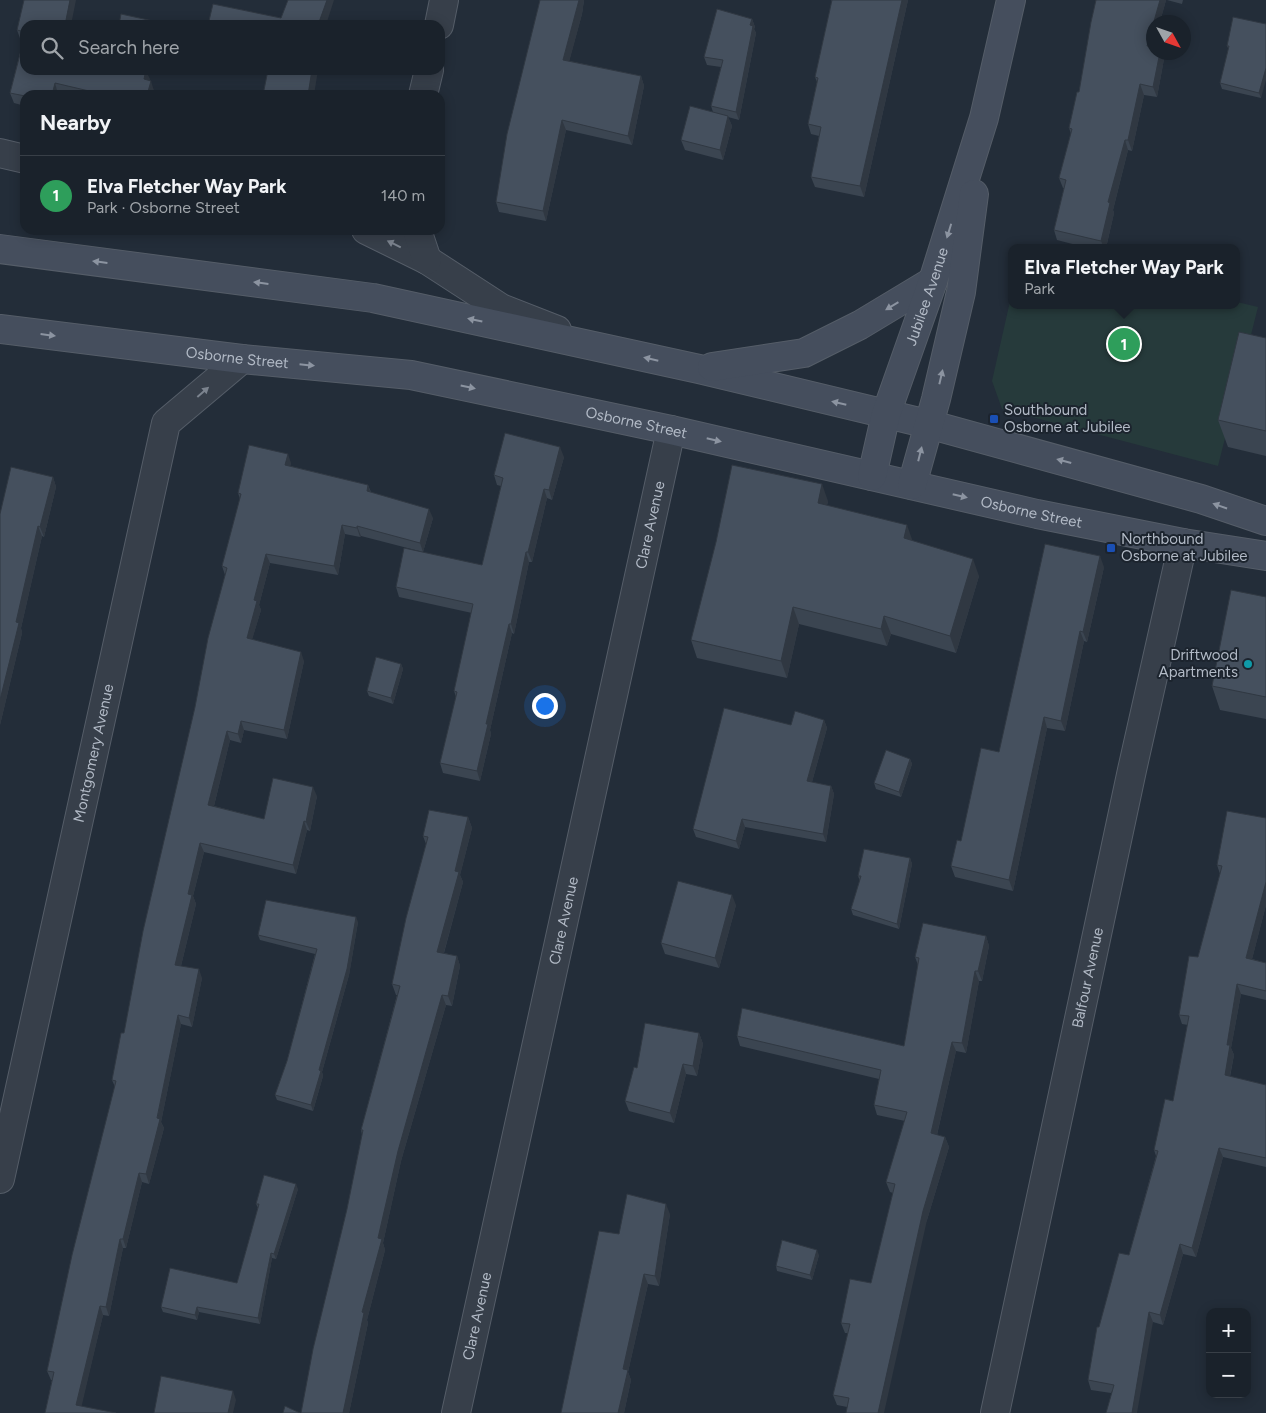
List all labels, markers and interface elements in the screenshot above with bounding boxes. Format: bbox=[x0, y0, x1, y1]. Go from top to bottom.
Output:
north arrow bbox=[1146, 15, 1191, 60]
search box bbox=[20, 20, 445, 75]
icon: search bbox=[38, 34, 66, 62]
text: Search here bbox=[78, 36, 180, 59]
text: Nearby bbox=[40, 110, 111, 135]
text: Elva Fletcher Way Park bbox=[87, 175, 286, 198]
text: 1 bbox=[53, 186, 59, 205]
text: 140 m bbox=[381, 186, 425, 205]
text: Park · Osborne Street bbox=[87, 198, 240, 217]
one-way arrow bbox=[944, 224, 952, 239]
one-way arrow bbox=[387, 240, 401, 248]
popup bbox=[1008, 244, 1240, 309]
street label: Jubilee Avenue bbox=[902, 245, 952, 348]
text: Elva Fletcher Way Park bbox=[1024, 256, 1224, 279]
one-way arrow bbox=[91, 258, 107, 266]
one-way arrow bbox=[253, 279, 269, 287]
text: Park bbox=[1024, 279, 1055, 298]
one-way arrow bbox=[885, 302, 898, 311]
one-way arrow bbox=[468, 316, 483, 324]
pin: 1 bbox=[1108, 325, 1140, 363]
one-way arrow bbox=[41, 331, 57, 339]
street label: Osborne Street bbox=[185, 343, 290, 372]
one-way arrow bbox=[644, 355, 659, 363]
one-way arrow bbox=[299, 361, 315, 369]
one-way arrow bbox=[937, 369, 945, 384]
one-way arrow bbox=[460, 383, 475, 391]
one-way arrow bbox=[197, 387, 209, 398]
one-way arrow bbox=[831, 399, 846, 407]
place label: Southbound Osborne at Jubilee bbox=[1004, 401, 1131, 436]
street label: Osborne Street bbox=[584, 403, 689, 443]
marker: Southbound Osborne at Jubilee bbox=[988, 413, 1000, 425]
one-way arrow bbox=[707, 436, 722, 444]
one-way arrow bbox=[916, 447, 924, 462]
one-way arrow bbox=[1056, 457, 1071, 465]
street label: Clare Avenue bbox=[632, 479, 669, 571]
one-way arrow bbox=[952, 492, 967, 500]
street label: Osborne Street bbox=[979, 492, 1084, 532]
one-way arrow bbox=[1212, 501, 1227, 509]
place label: Northbound Osborne at Jubilee bbox=[1121, 530, 1248, 565]
marker: Northbound Osborne at Jubilee bbox=[1105, 542, 1117, 554]
place label: Driftwood Apartments bbox=[1159, 646, 1238, 681]
marker: Driftwood Apartments bbox=[1242, 658, 1254, 670]
street label: Montgomery Avenue bbox=[70, 682, 117, 824]
your location bbox=[532, 693, 558, 719]
street label: Clare Avenue bbox=[545, 875, 582, 966]
street label: Balfour Avenue bbox=[1068, 926, 1107, 1030]
street label: Clare Avenue bbox=[459, 1271, 496, 1362]
map controls bbox=[1206, 1308, 1251, 1398]
button: + bbox=[1206, 1308, 1251, 1353]
button: − bbox=[1206, 1353, 1251, 1398]

